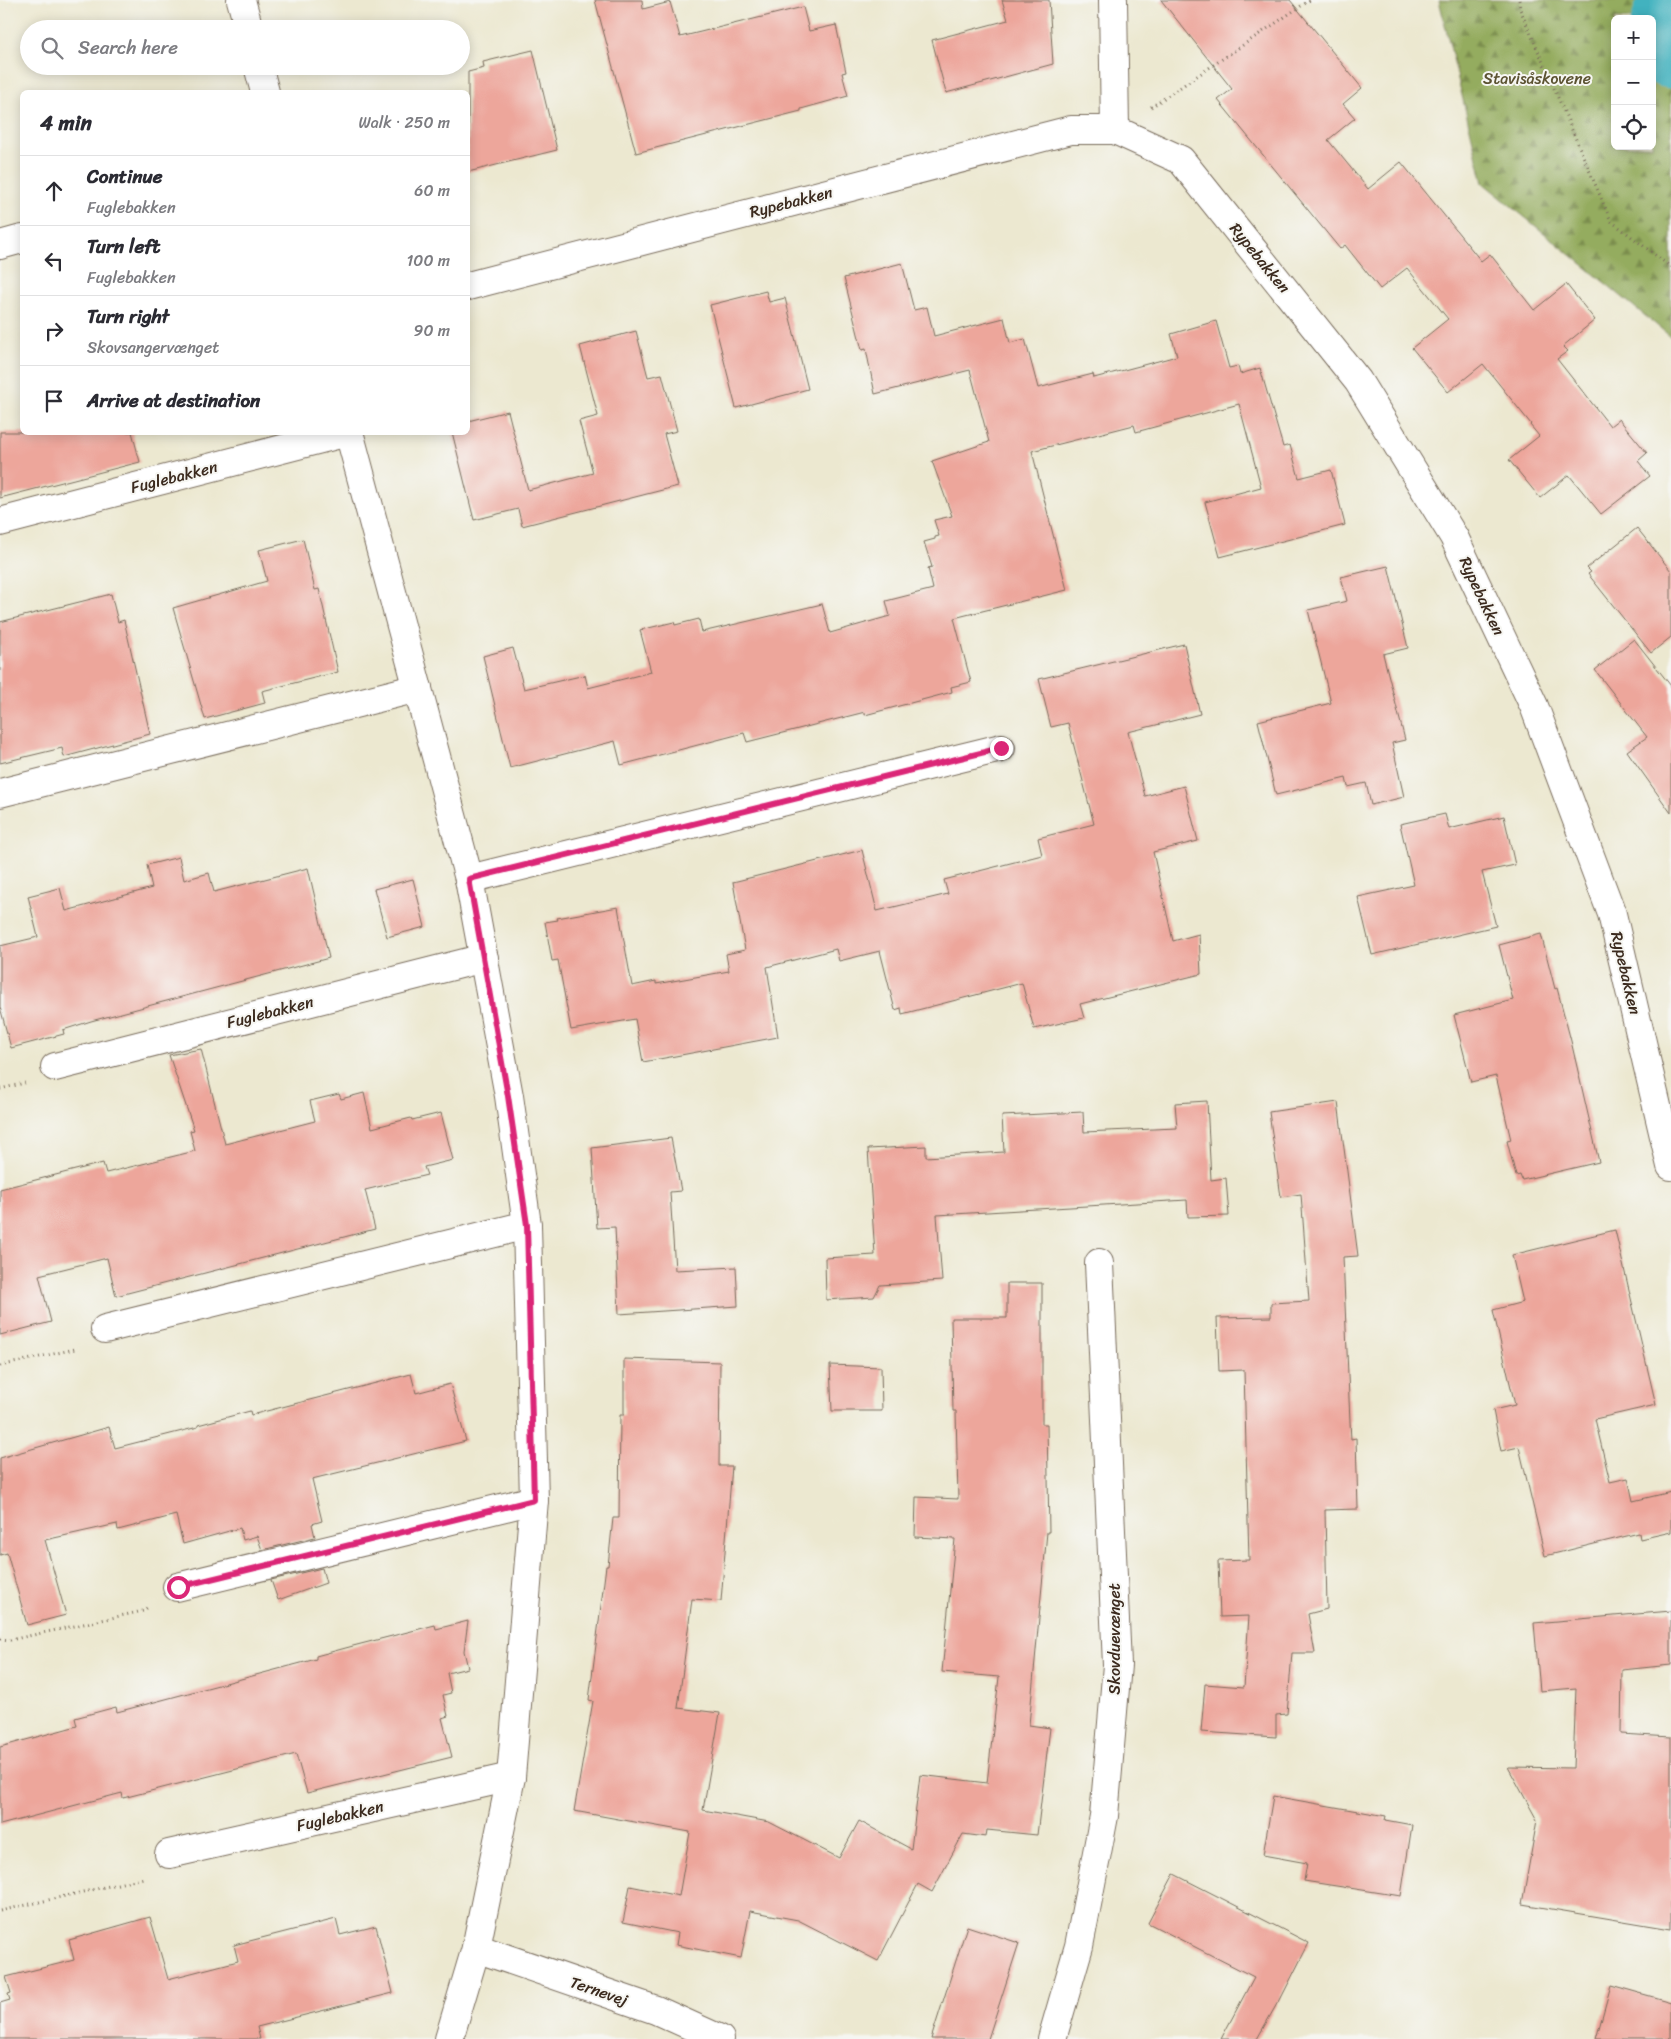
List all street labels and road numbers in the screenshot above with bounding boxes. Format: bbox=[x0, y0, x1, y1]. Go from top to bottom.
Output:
street label: Rypebakken bbox=[746, 178, 836, 226]
street label: Rypebakken bbox=[1222, 216, 1298, 300]
street label: Fuglebakken bbox=[127, 452, 221, 502]
street label: Rypebakken bbox=[1451, 552, 1513, 641]
street label: Rypebakken bbox=[1602, 928, 1650, 1018]
street label: Fuglebakken bbox=[223, 987, 317, 1037]
street label: Skovduevænget bbox=[1100, 1583, 1129, 1695]
street label: Fuglebakken bbox=[294, 1792, 387, 1840]
street label: Ternevej bbox=[566, 1968, 633, 2015]

